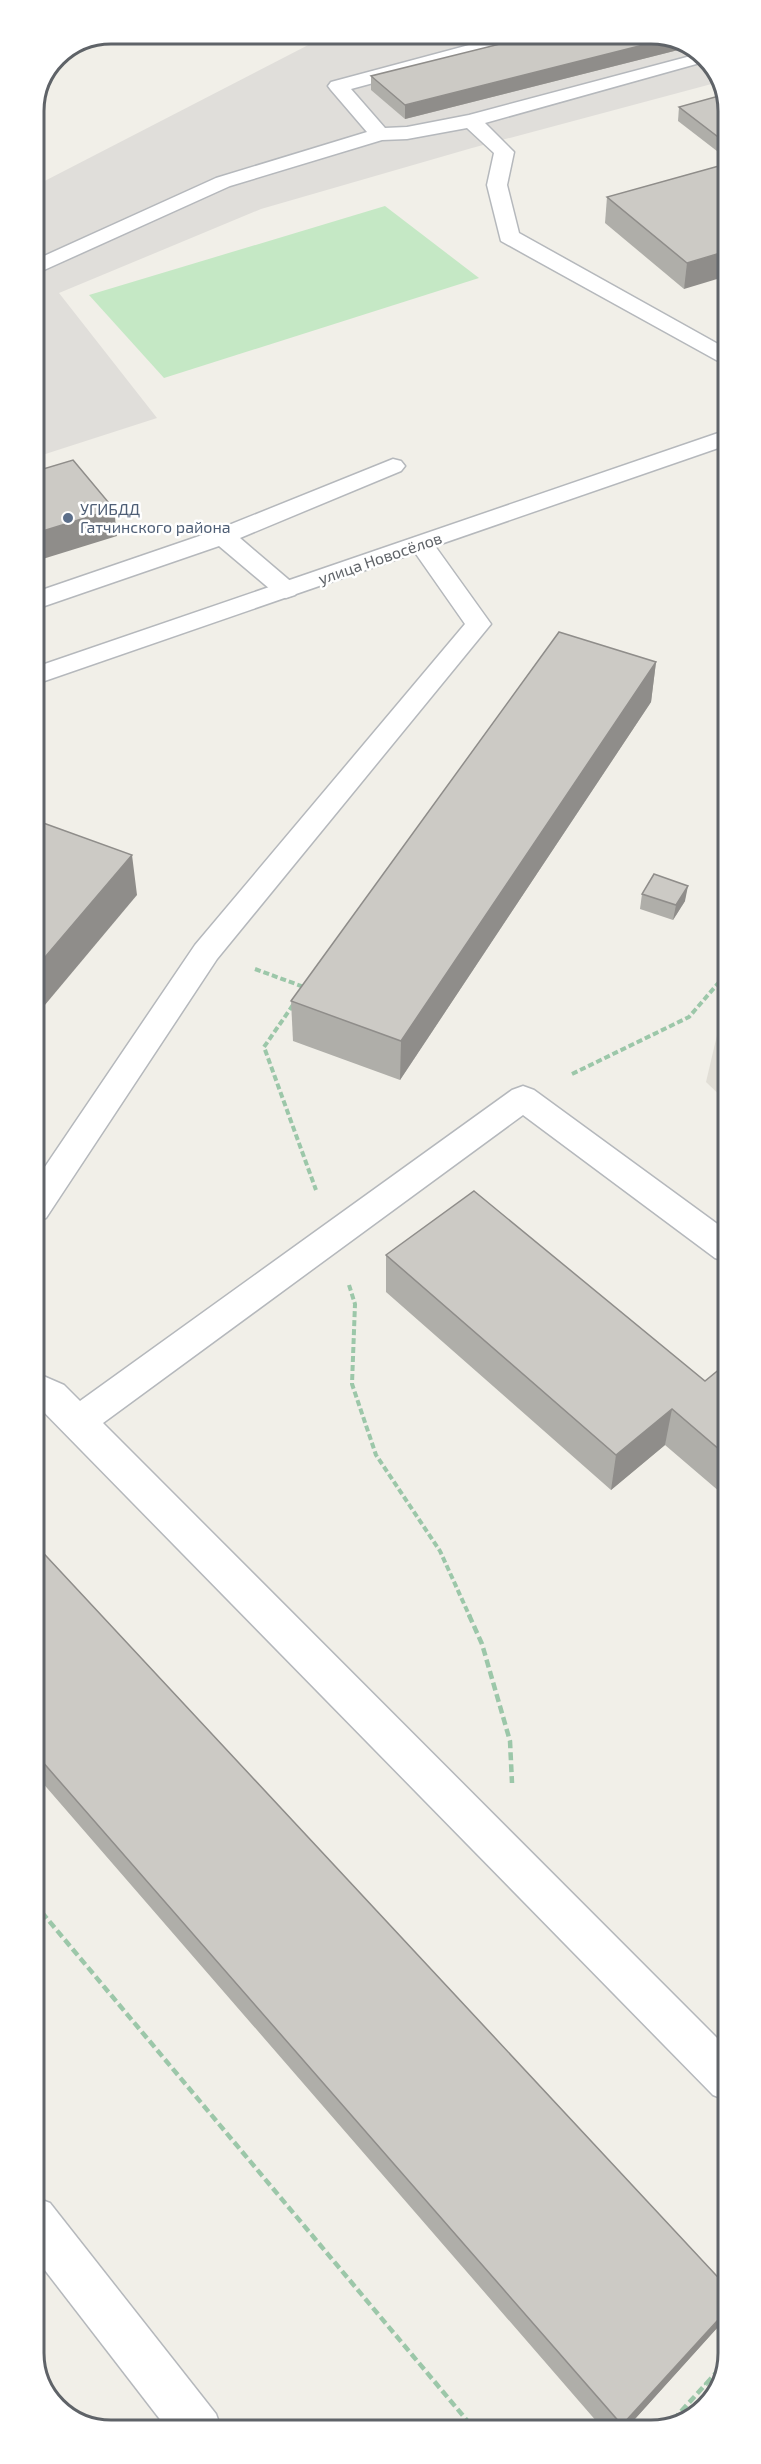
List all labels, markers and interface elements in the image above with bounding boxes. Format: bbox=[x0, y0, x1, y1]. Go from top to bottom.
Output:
place label: УГИБДД Гатчинского района bbox=[80, 499, 231, 536]
marker: УГИБДД Гатчинского района bbox=[61, 511, 75, 525]
street label: улица Новосёлов bbox=[316, 527, 444, 589]

